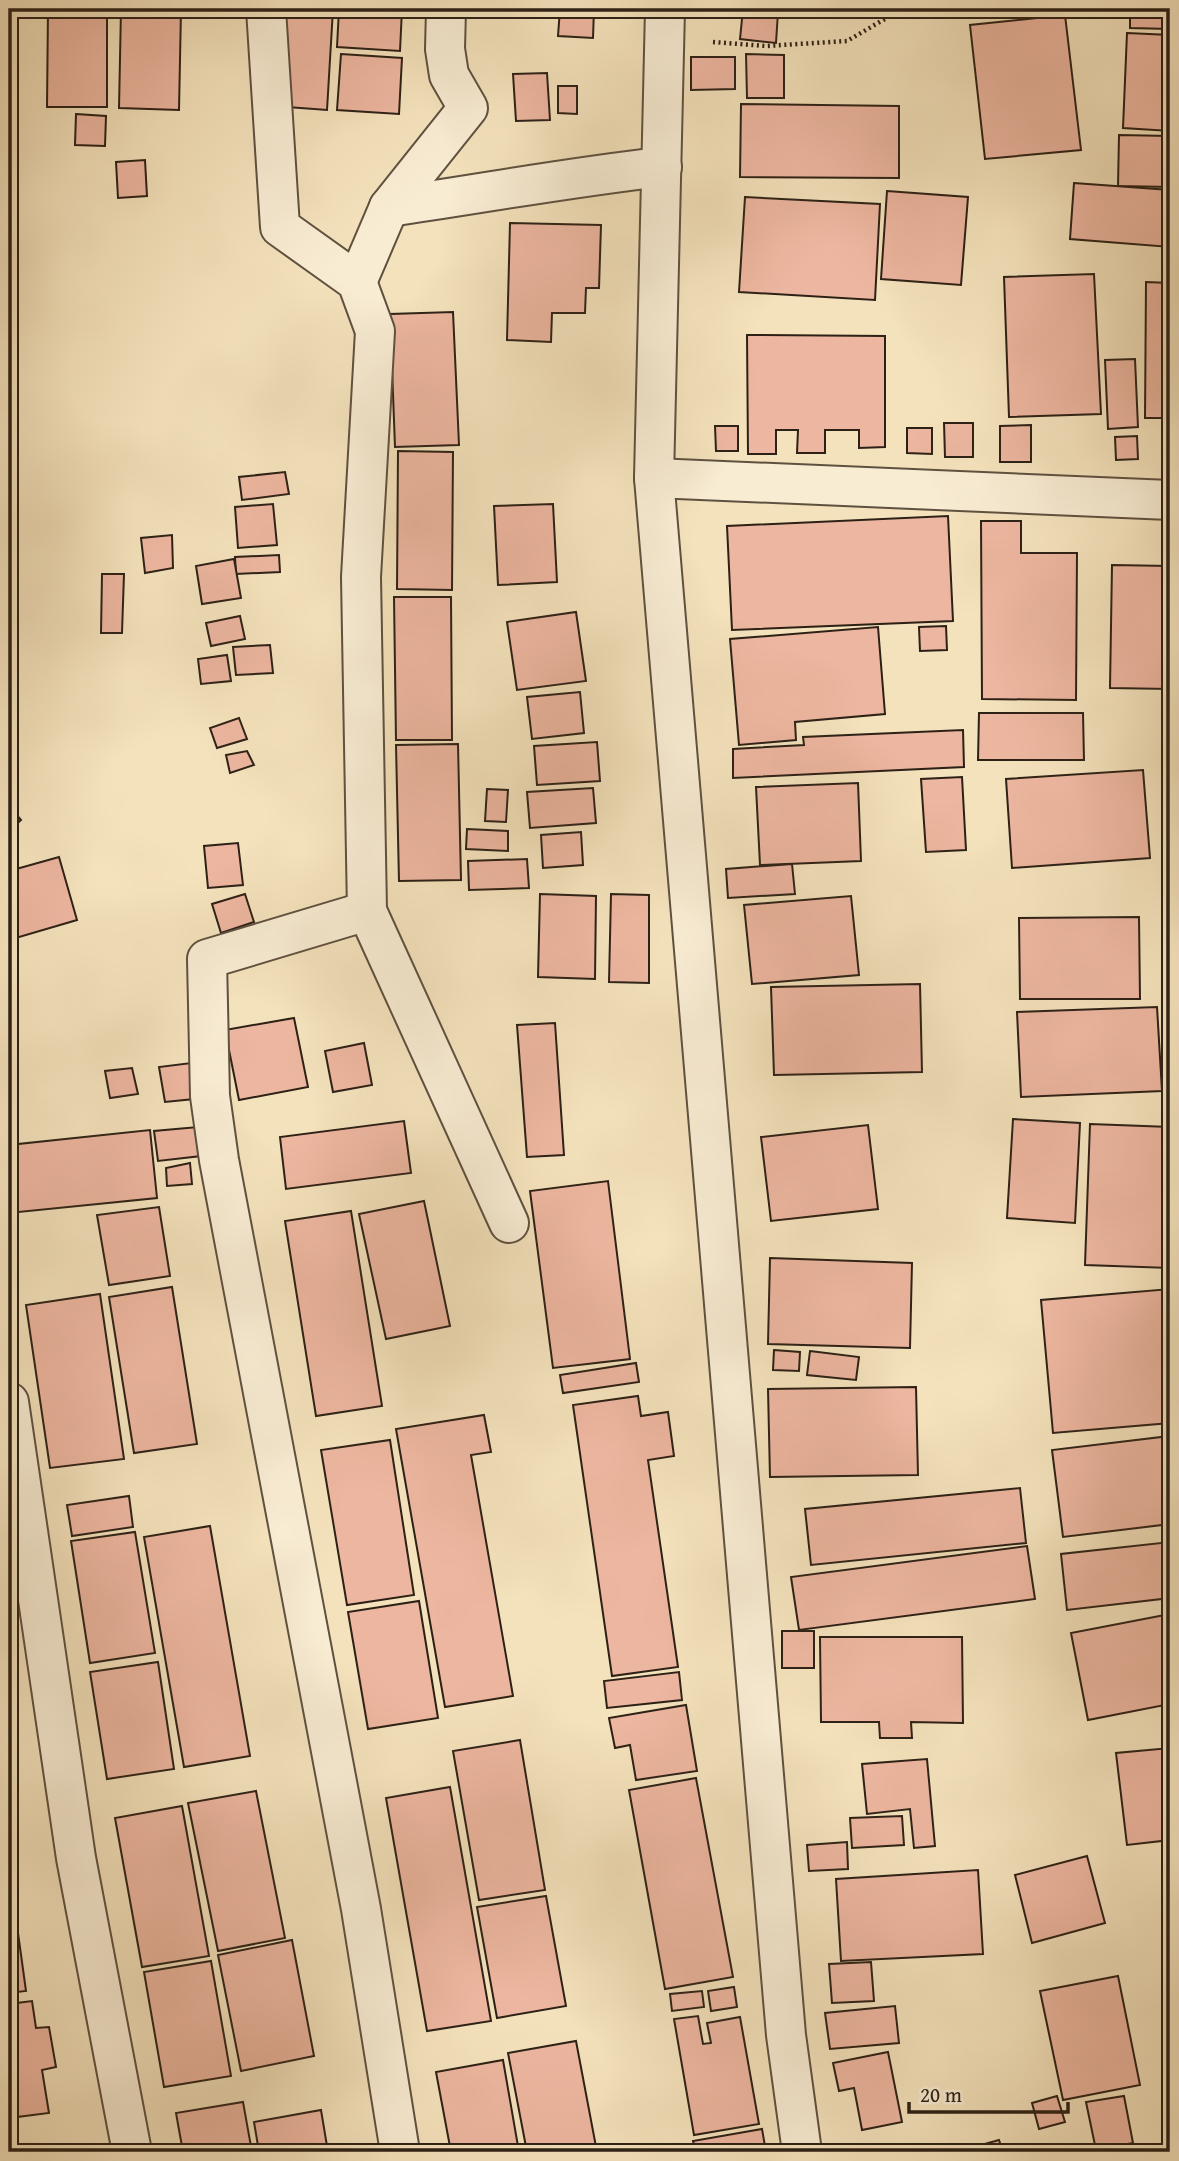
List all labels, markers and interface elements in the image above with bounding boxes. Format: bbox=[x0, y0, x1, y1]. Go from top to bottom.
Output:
scale bar bbox=[909, 2070, 1069, 2114]
text: 20 m bbox=[920, 2079, 962, 2110]

